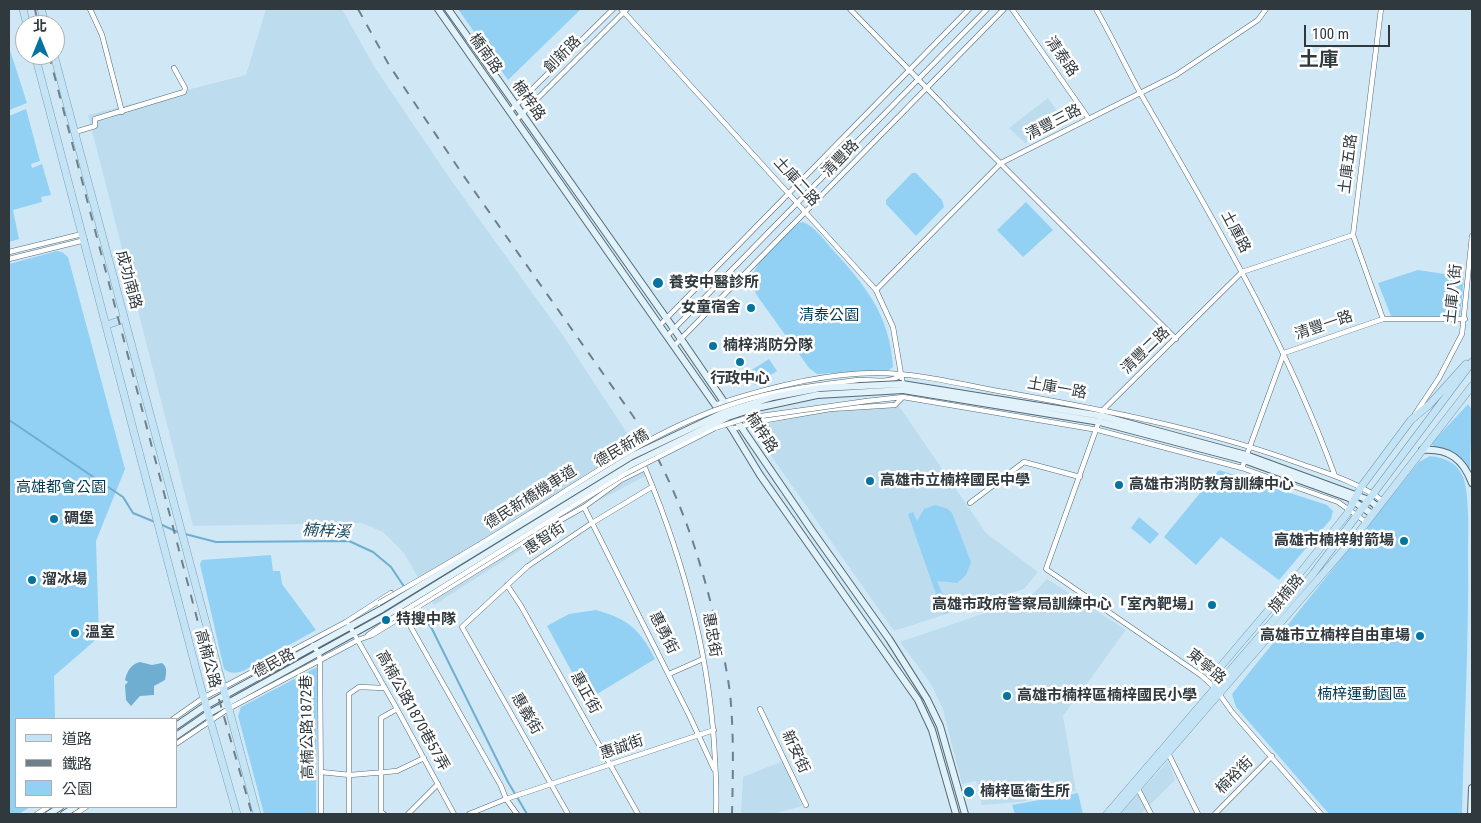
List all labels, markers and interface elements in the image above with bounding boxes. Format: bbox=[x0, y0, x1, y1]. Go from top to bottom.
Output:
north arrow bbox=[15, 15, 65, 65]
scale bar bbox=[1306, 15, 1392, 47]
text: 北 bbox=[33, 18, 47, 34]
text: 100 m bbox=[1312, 25, 1349, 43]
street label: 橋南路 bbox=[465, 30, 505, 78]
street label: 創新路 bbox=[541, 33, 585, 77]
street label: 清泰路 bbox=[1041, 33, 1081, 81]
district label: 土庫 bbox=[1299, 49, 1339, 73]
street label: 楠梓路 bbox=[508, 77, 548, 125]
street label: 清豐三路 bbox=[1023, 101, 1085, 145]
street label: 土庫五路 bbox=[1336, 133, 1362, 195]
street label: 清豐路 bbox=[819, 137, 863, 181]
street label: 土庫二路 bbox=[769, 154, 823, 210]
street label: 土庫路 bbox=[1216, 208, 1254, 256]
street label: 成功南路 bbox=[112, 249, 144, 311]
street label: 土庫八街 bbox=[1442, 263, 1466, 325]
place label: 養安中醫診所 bbox=[669, 274, 759, 292]
marker: 養安中醫診所 bbox=[651, 276, 665, 290]
place label: 女童宿舍 bbox=[681, 299, 741, 317]
marker: 女童宿舍 bbox=[745, 302, 757, 314]
park label: 清泰公園 bbox=[799, 307, 859, 325]
street label: 清豐一路 bbox=[1293, 308, 1355, 344]
street label: 清豐二路 bbox=[1118, 324, 1174, 378]
place label: 楠梓消防分隊 bbox=[723, 337, 813, 355]
marker: 楠梓消防分隊 bbox=[707, 340, 719, 352]
marker: 行政中心 bbox=[734, 356, 746, 368]
place label: 行政中心 bbox=[710, 370, 770, 388]
street label: 土庫一路 bbox=[1026, 375, 1088, 403]
street label: 楠梓路 bbox=[741, 409, 781, 457]
street label: 德民新橋 bbox=[592, 426, 652, 472]
street label: 德民新橋機車道 bbox=[482, 463, 580, 533]
place label: 高雄市立楠梓國民中學 bbox=[880, 472, 1030, 490]
marker: 高雄市立楠梓國民中學 bbox=[864, 475, 876, 487]
place label: 高雄市消防教育訓練中心 bbox=[1129, 476, 1294, 494]
park label: 高雄都會公園 bbox=[16, 479, 106, 497]
marker: 高雄市消防教育訓練中心 bbox=[1113, 479, 1125, 491]
place label: 碉堡 bbox=[64, 510, 94, 528]
marker: 碉堡 bbox=[48, 513, 60, 525]
street label: 惠智街 bbox=[521, 519, 569, 559]
water label: 楠梓溪 bbox=[302, 521, 350, 543]
place label: 高雄市楠梓射箭場 bbox=[1274, 532, 1394, 550]
marker: 高雄市楠梓射箭場 bbox=[1398, 535, 1410, 547]
place label: 溜冰場 bbox=[42, 571, 87, 589]
street label: 旗楠路 bbox=[1266, 571, 1308, 617]
marker: 溜冰場 bbox=[26, 574, 38, 586]
place label: 高雄市政府警察局訓練中心「室內靶場」 bbox=[932, 596, 1202, 614]
marker: 高雄市政府警察局訓練中心「室內靶場」 bbox=[1206, 599, 1218, 611]
street label: 惠勇街 bbox=[645, 609, 681, 657]
place label: 特搜中隊 bbox=[396, 611, 456, 629]
street label: 惠忠街 bbox=[698, 611, 724, 659]
marker: 特搜中隊 bbox=[380, 614, 392, 626]
place label: 溫室 bbox=[85, 624, 115, 642]
marker: 溫室 bbox=[69, 627, 81, 639]
place label: 高雄市立楠梓自由車場 bbox=[1260, 627, 1410, 645]
street label: 高楠公路 bbox=[191, 628, 223, 690]
marker: 高雄市立楠梓自由車場 bbox=[1414, 630, 1426, 642]
street label: 德民路 bbox=[250, 645, 298, 683]
street label: 東寧路 bbox=[1183, 646, 1229, 688]
street label: 高楠公路1870巷57弄 bbox=[372, 648, 452, 774]
street label: 惠正街 bbox=[566, 669, 604, 717]
street label: 高楠公路1872巷 bbox=[298, 675, 318, 779]
park label: 楠梓運動園區 bbox=[1317, 686, 1407, 704]
place label: 高雄市楠梓區楠梓國民小學 bbox=[1017, 687, 1197, 705]
street label: 惠義街 bbox=[507, 690, 545, 738]
marker: 高雄市楠梓區楠梓國民小學 bbox=[1001, 690, 1013, 702]
legend bbox=[15, 718, 178, 808]
street label: 新安街 bbox=[777, 728, 813, 776]
text: 道路 bbox=[62, 730, 92, 748]
street label: 惠誠街 bbox=[598, 732, 646, 764]
street label: 楠裕街 bbox=[1213, 754, 1257, 798]
text: 鐵路 bbox=[62, 755, 92, 773]
text: 公園 bbox=[62, 780, 92, 798]
place label: 楠梓區衛生所 bbox=[980, 783, 1070, 801]
marker: 楠梓區衛生所 bbox=[962, 785, 976, 799]

